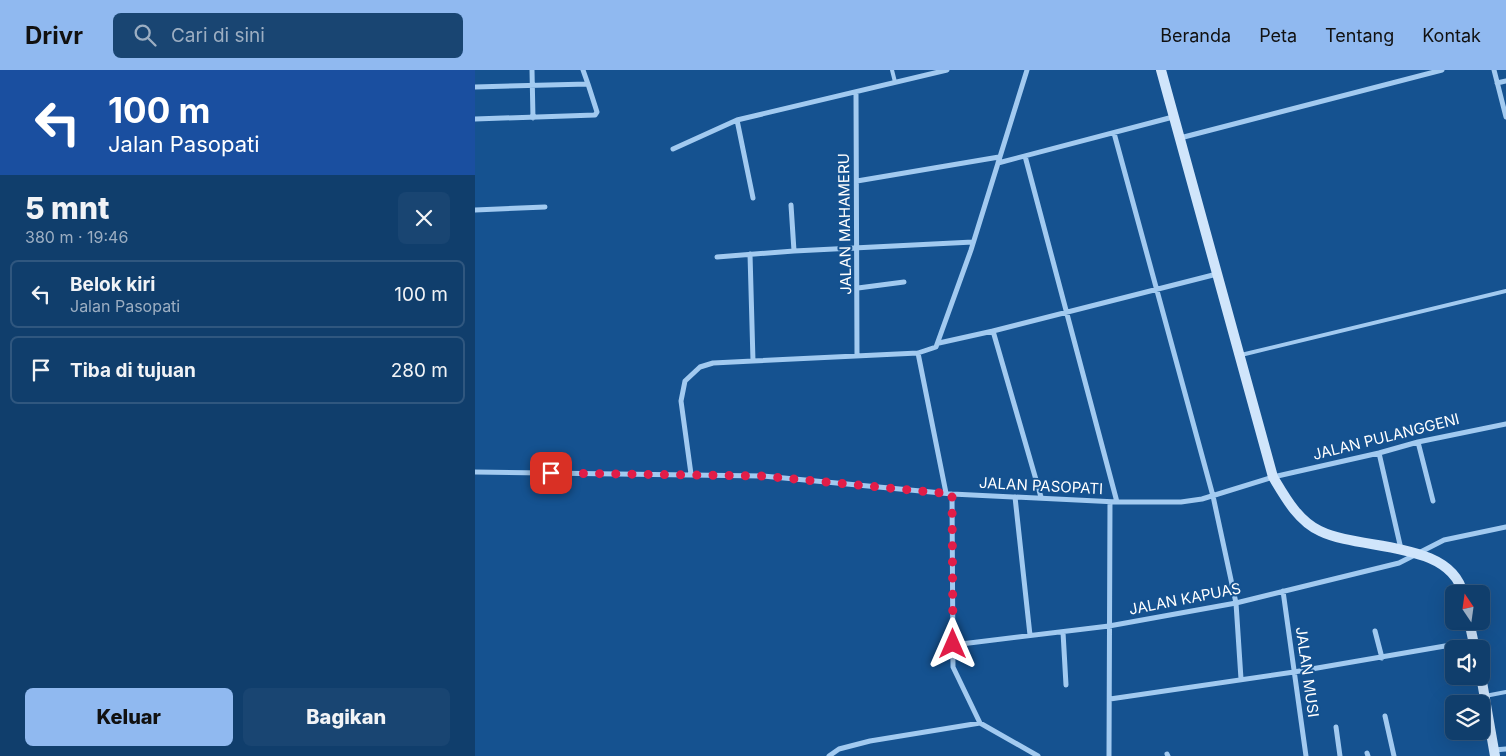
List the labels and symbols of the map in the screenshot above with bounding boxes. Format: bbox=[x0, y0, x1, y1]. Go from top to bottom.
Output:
street label: JALAN MAHAMERU bbox=[834, 153, 855, 295]
street label: JALAN PULANGGENI bbox=[1311, 409, 1461, 464]
pin bbox=[530, 452, 572, 494]
street label: JALAN PASOPATI bbox=[979, 473, 1104, 498]
street label: JALAN KAPUAS bbox=[1127, 578, 1243, 619]
north arrow bbox=[1445, 585, 1490, 630]
position arrow bbox=[926, 617, 978, 669]
street label: JALAN MUSI bbox=[1292, 625, 1323, 718]

